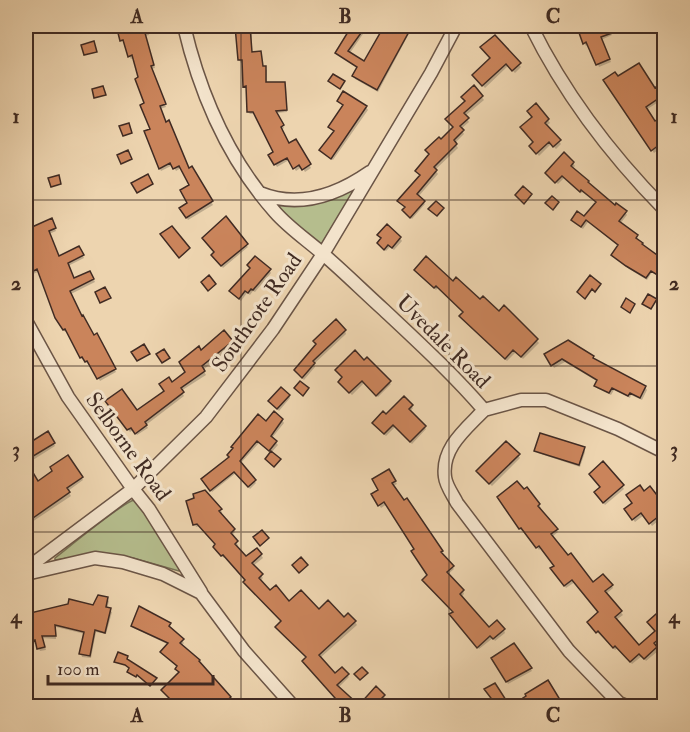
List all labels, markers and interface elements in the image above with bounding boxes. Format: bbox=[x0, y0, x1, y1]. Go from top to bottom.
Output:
text: A bbox=[130, 4, 144, 29]
text: B bbox=[338, 4, 352, 29]
text: C bbox=[546, 4, 560, 29]
text: 1 bbox=[12, 104, 20, 129]
text: 1 bbox=[670, 104, 678, 129]
street label: Southcote Road bbox=[205, 247, 308, 378]
text: 2 bbox=[11, 271, 21, 296]
text: 2 bbox=[669, 271, 679, 296]
street label: Uvedale Road bbox=[390, 289, 496, 395]
street label: Selborne Road bbox=[79, 387, 177, 507]
text: 3 bbox=[12, 437, 20, 462]
text: 3 bbox=[670, 437, 678, 462]
text: 4 bbox=[10, 604, 23, 629]
text: 4 bbox=[668, 604, 681, 629]
scale bar bbox=[48, 648, 213, 686]
text: 100 m bbox=[57, 658, 100, 681]
text: A bbox=[130, 703, 144, 728]
text: B bbox=[338, 703, 352, 728]
text: C bbox=[546, 703, 560, 728]

